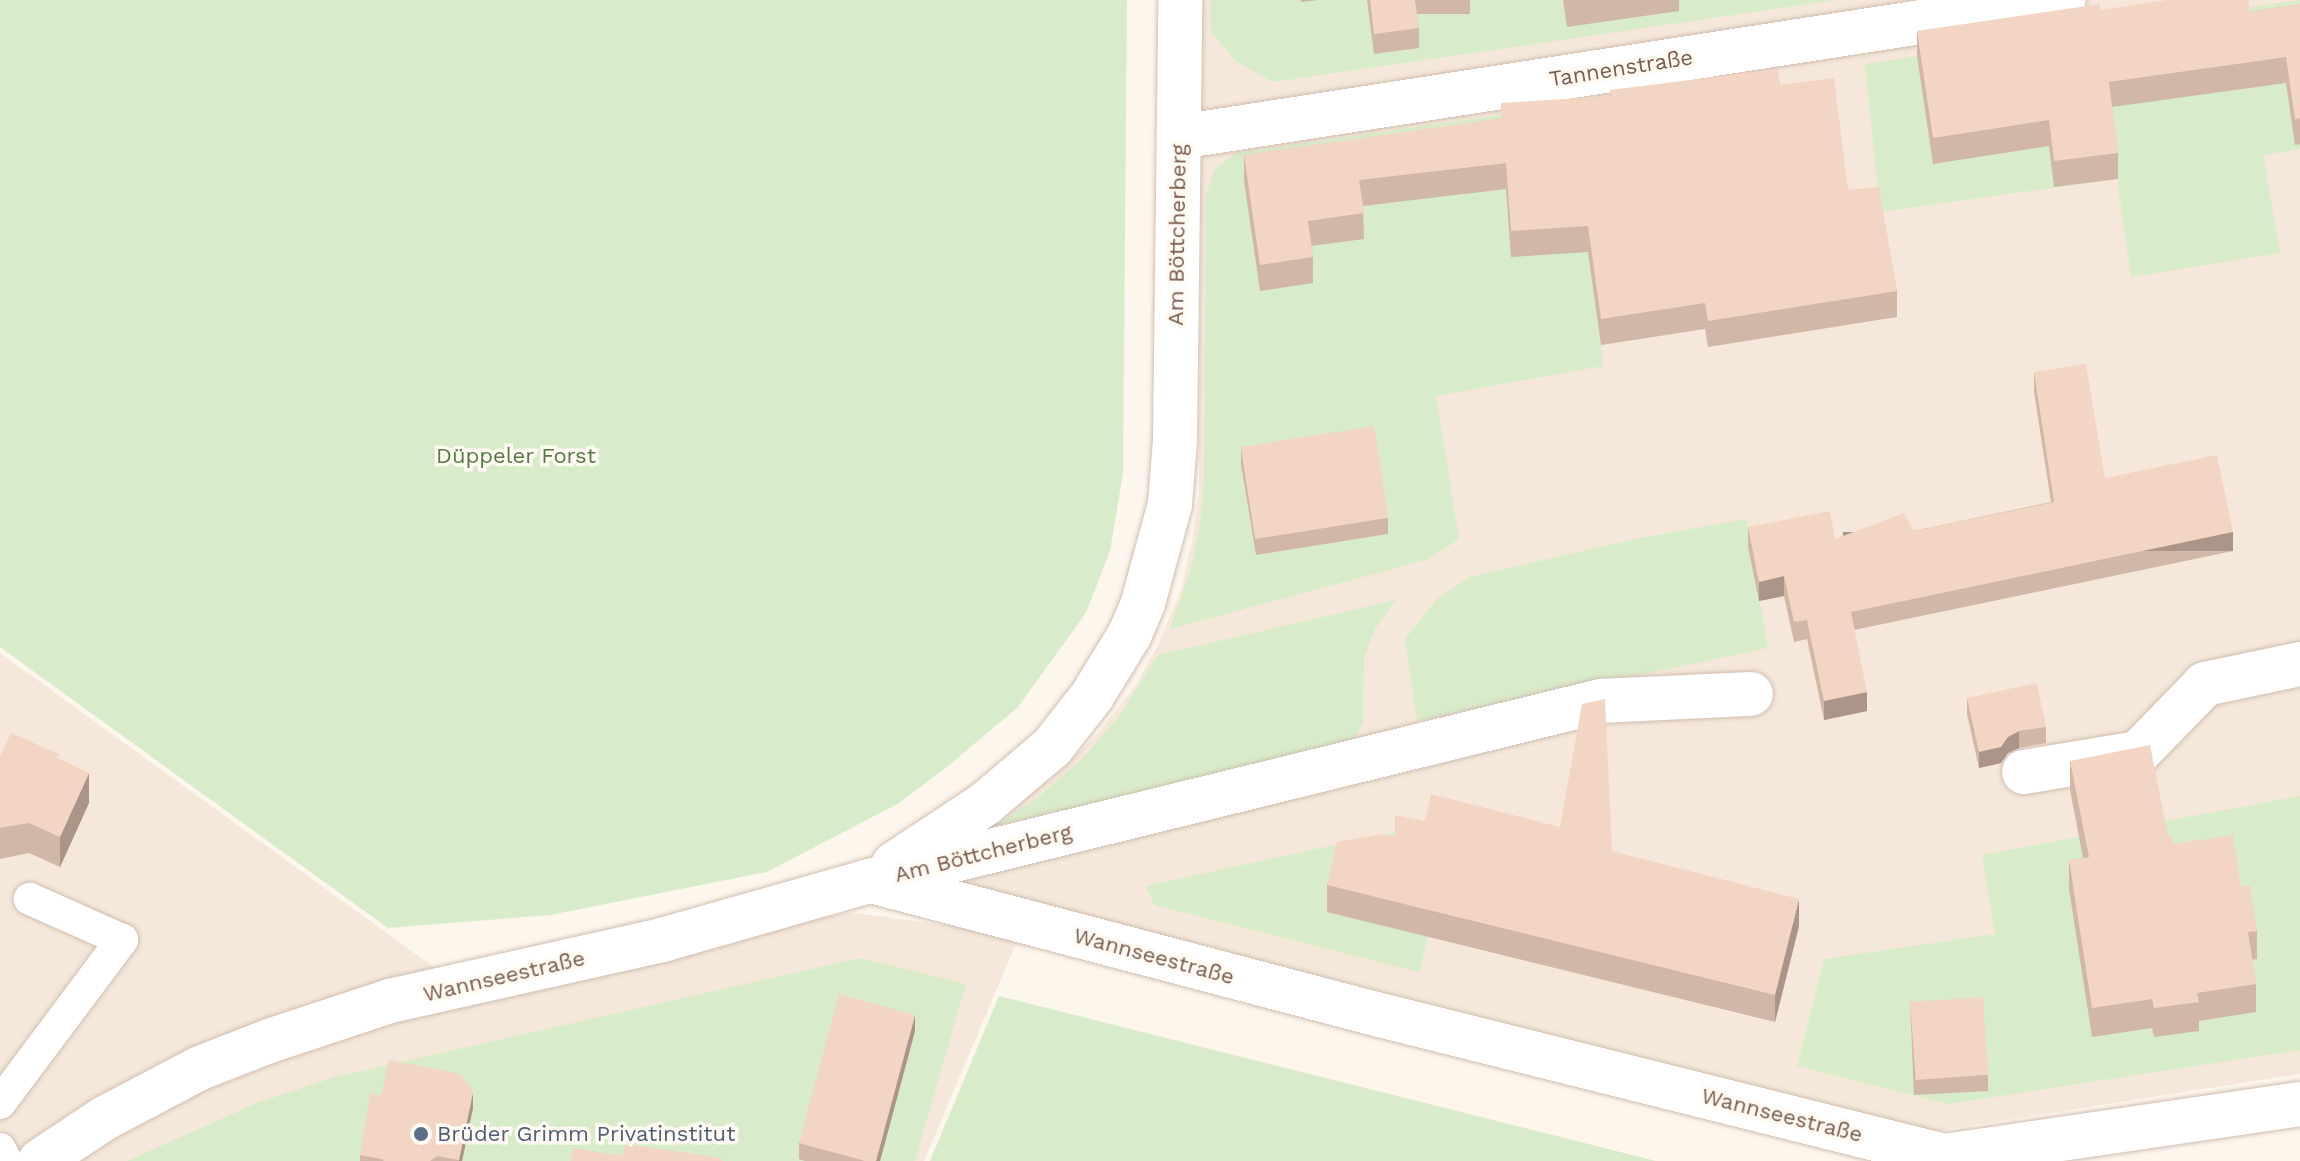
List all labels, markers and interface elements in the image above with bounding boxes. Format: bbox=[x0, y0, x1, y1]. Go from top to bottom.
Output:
street label: Tannenstraße bbox=[1547, 44, 1695, 92]
street label: Am Böttcherberg bbox=[1162, 144, 1192, 326]
park label: Düppeler Forst bbox=[436, 443, 596, 469]
street label: Am Böttcherberg bbox=[892, 818, 1074, 888]
street label: Wannseestraße bbox=[1071, 922, 1237, 990]
street label: Wannseestraße bbox=[421, 945, 587, 1007]
street label: Wannseestraße bbox=[1699, 1082, 1865, 1148]
place label: Brüder Grimm Privatinstitut bbox=[437, 1121, 736, 1147]
marker: Brüder Grimm Privatinstitut bbox=[412, 1125, 430, 1143]

